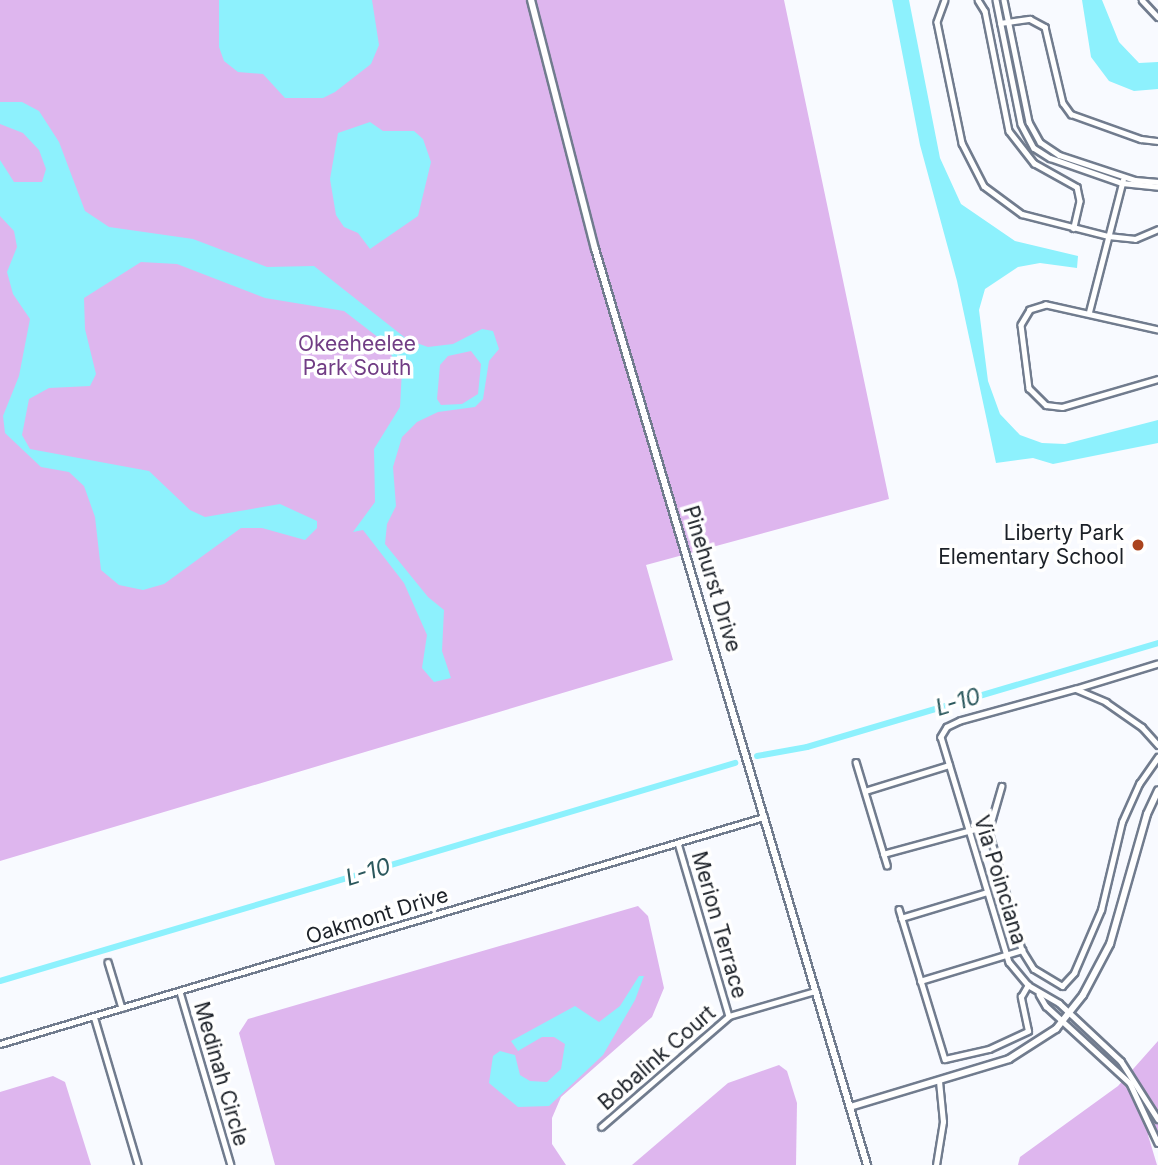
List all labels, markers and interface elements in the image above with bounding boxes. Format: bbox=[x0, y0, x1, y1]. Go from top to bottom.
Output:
park label: Okeeheelee Park South bbox=[298, 331, 416, 381]
street label: Pinehurst Drive bbox=[678, 503, 746, 655]
place label: Liberty Park Elementary School bbox=[938, 520, 1124, 570]
marker: Liberty Park Elementary School bbox=[1130, 537, 1146, 553]
water label: L-10 bbox=[932, 682, 984, 722]
street label: Via Poinciana bbox=[968, 812, 1032, 948]
street label: Merion Terrace bbox=[686, 849, 752, 1001]
water label: L-10 bbox=[342, 852, 394, 892]
street label: Oakmont Drive bbox=[303, 882, 451, 950]
street label: Medinah Circle bbox=[188, 999, 254, 1149]
street label: Bobalink Court bbox=[593, 1000, 721, 1116]

